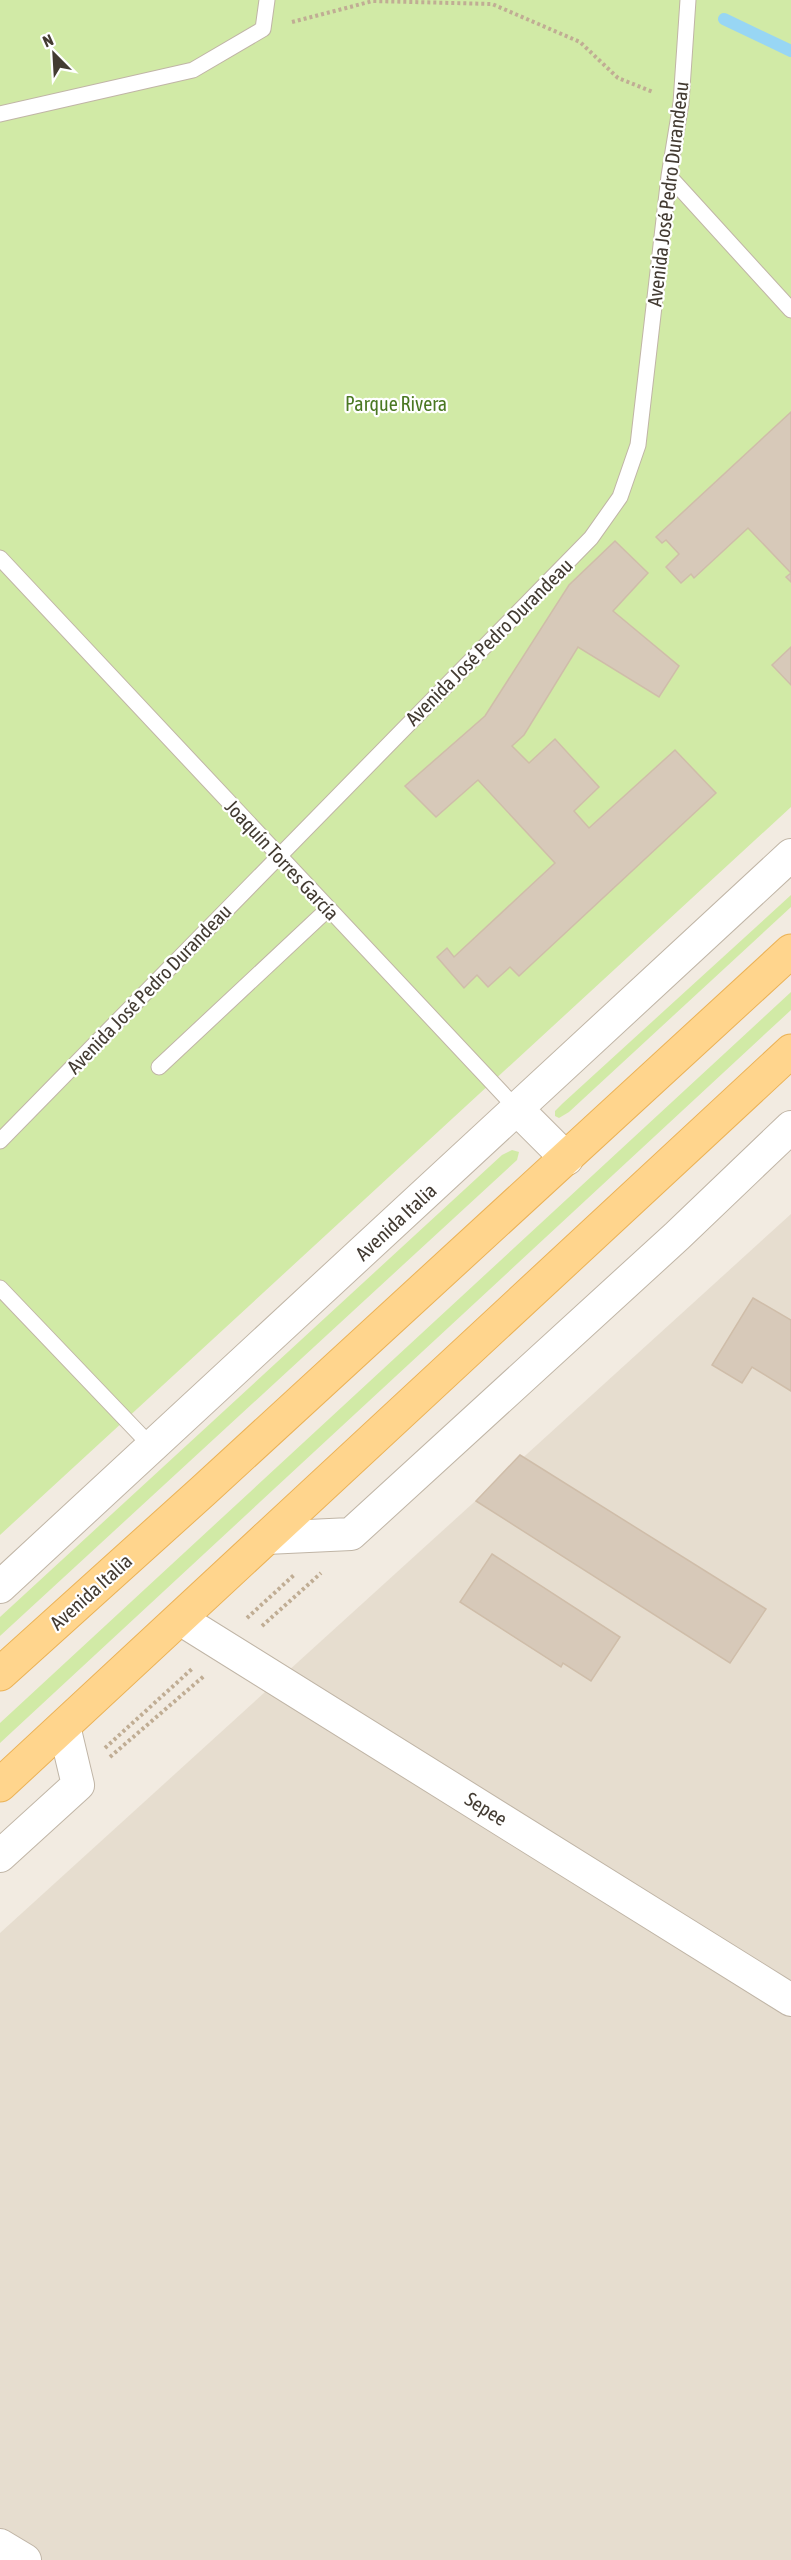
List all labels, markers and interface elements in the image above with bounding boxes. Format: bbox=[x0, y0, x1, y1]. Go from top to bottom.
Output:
north arrow bbox=[24, 24, 84, 84]
text: N bbox=[40, 30, 56, 50]
street label: Avenida José Pedro Durandeau bbox=[642, 80, 693, 308]
park label: Parque Rivera bbox=[345, 392, 447, 415]
street label: Avenida José Pedro Durandeau bbox=[400, 553, 577, 730]
street label: Joaquín Torres García bbox=[221, 795, 344, 925]
street label: Avenida José Pedro Durandeau bbox=[62, 899, 236, 1078]
street label: Avenida Italia bbox=[350, 1178, 441, 1265]
street label: Avenida Italia bbox=[45, 1549, 136, 1634]
street label: Sepee bbox=[461, 1787, 511, 1830]

